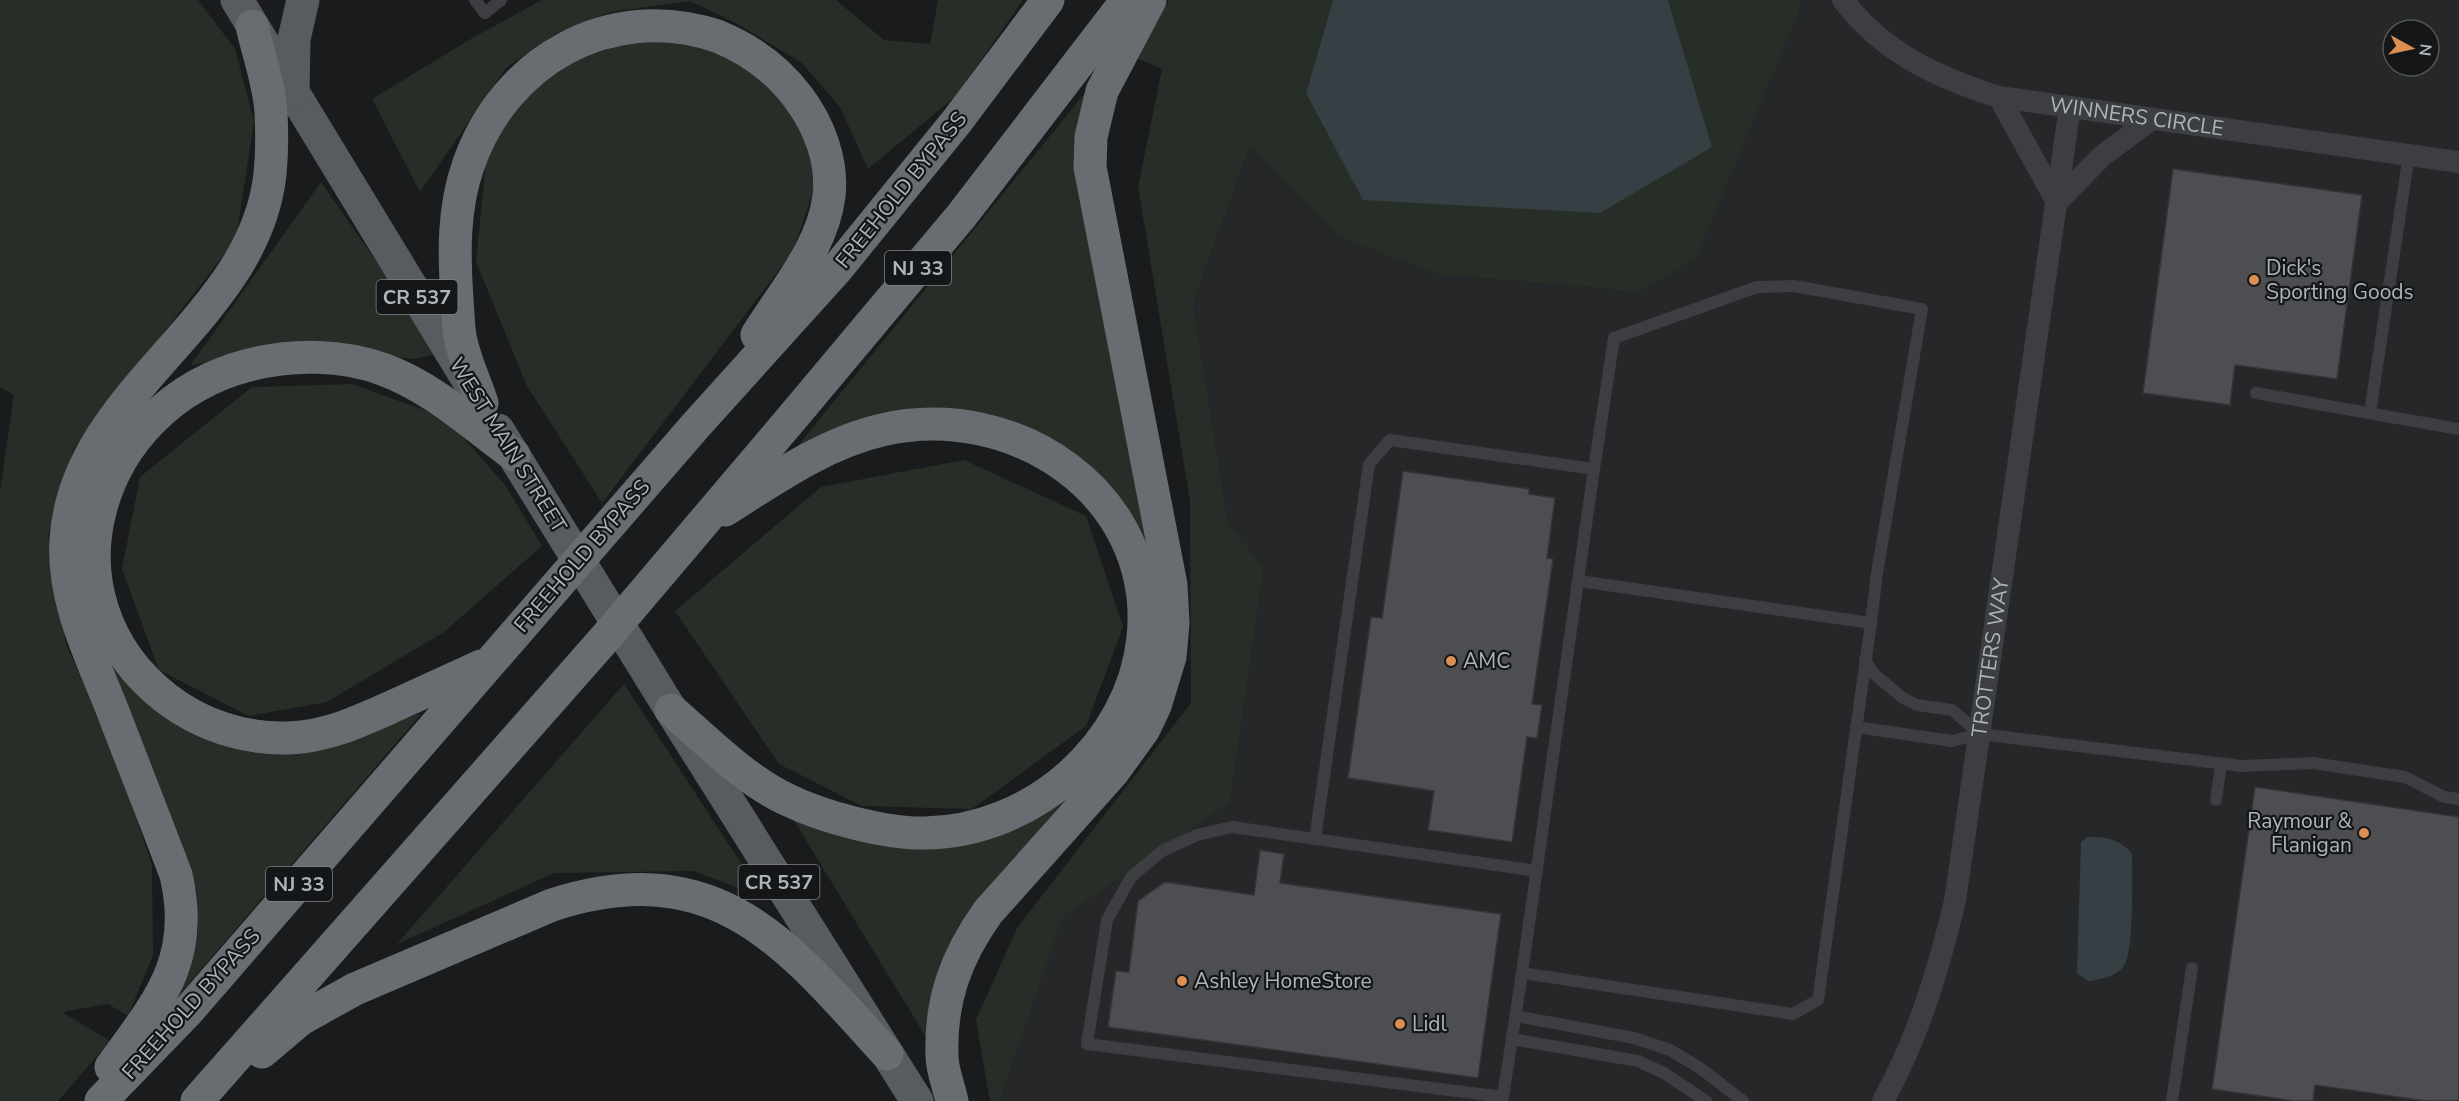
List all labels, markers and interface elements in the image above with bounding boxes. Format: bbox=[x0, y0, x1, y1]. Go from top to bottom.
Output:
north arrow bbox=[2381, 18, 2441, 78]
text: N bbox=[2413, 42, 2437, 57]
street label: WINNERS CIRCLE bbox=[2048, 90, 2226, 143]
street label: FREEHOLD BYPASS bbox=[829, 106, 973, 274]
road number: NJ 33 bbox=[885, 251, 951, 285]
place label: Dick's Sporting Goods bbox=[2266, 254, 2414, 306]
marker: Dick's Sporting Goods bbox=[2247, 273, 2261, 287]
road number: CR 537 bbox=[376, 280, 458, 314]
street label: WEST MAIN STREET bbox=[443, 352, 573, 538]
street label: FREEHOLD BYPASS bbox=[508, 474, 656, 638]
street label: TROTTERS WAY bbox=[1965, 576, 2016, 739]
place label: AMC bbox=[1463, 647, 1510, 675]
marker: AMC bbox=[1444, 654, 1458, 668]
place label: Raymour & Flanigan bbox=[2247, 807, 2352, 859]
marker: Raymour & Flanigan bbox=[2357, 826, 2371, 840]
road number: CR 537 bbox=[738, 865, 820, 899]
road number: NJ 33 bbox=[266, 867, 332, 901]
street label: FREEHOLD BYPASS bbox=[116, 922, 266, 1085]
place label: Ashley HomeStore bbox=[1194, 967, 1372, 995]
marker: Ashley HomeStore bbox=[1175, 974, 1189, 988]
place label: Lidl bbox=[1412, 1010, 1448, 1038]
marker: Lidl bbox=[1393, 1017, 1407, 1031]

